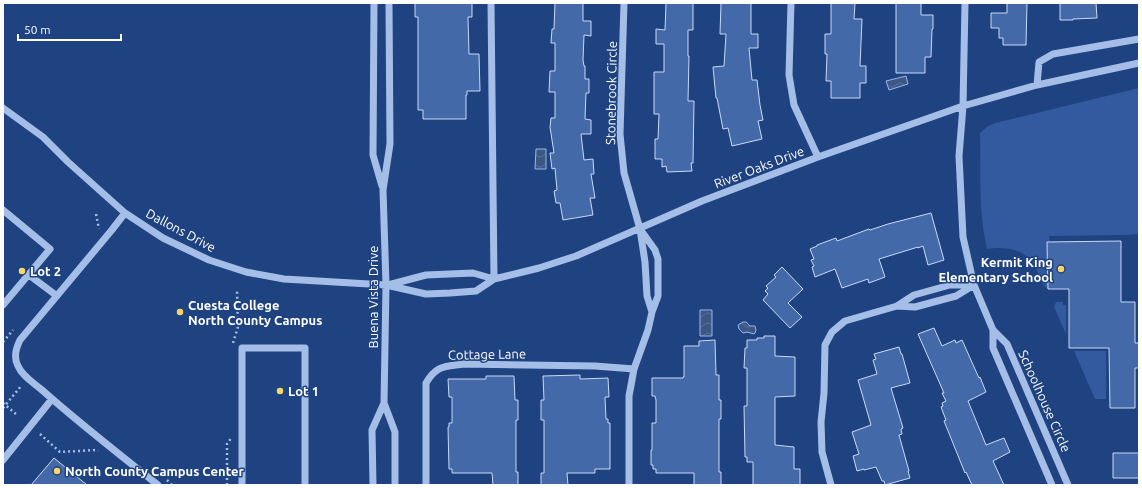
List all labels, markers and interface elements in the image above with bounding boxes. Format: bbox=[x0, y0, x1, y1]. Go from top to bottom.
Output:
scale bar bbox=[18, 16, 121, 42]
text: 50 m bbox=[24, 23, 51, 36]
street label: Stonebrook Circle bbox=[603, 41, 619, 145]
street label: River Oaks Drive bbox=[712, 143, 806, 191]
street label: Dallons Drive bbox=[144, 206, 218, 254]
street label: Buena Vista Drive bbox=[366, 246, 380, 348]
place label: Kermit King Elementary School bbox=[938, 255, 1053, 284]
place label: Lot 2 bbox=[30, 264, 61, 278]
marker: Kermit King Elementary School bbox=[1056, 264, 1066, 274]
marker: Lot 2 bbox=[17, 266, 27, 276]
place label: Cuesta College North County Campus bbox=[188, 298, 322, 327]
marker: Cuesta College North County Campus bbox=[175, 307, 185, 317]
street label: Cottage Lane bbox=[448, 346, 526, 362]
street label: Schoolhouse Circle bbox=[1016, 348, 1074, 454]
place label: Lot 1 bbox=[288, 384, 319, 398]
marker: Lot 1 bbox=[275, 386, 285, 396]
place label: North County Campus Center bbox=[65, 464, 245, 478]
marker: North County Campus Center bbox=[52, 466, 62, 476]

